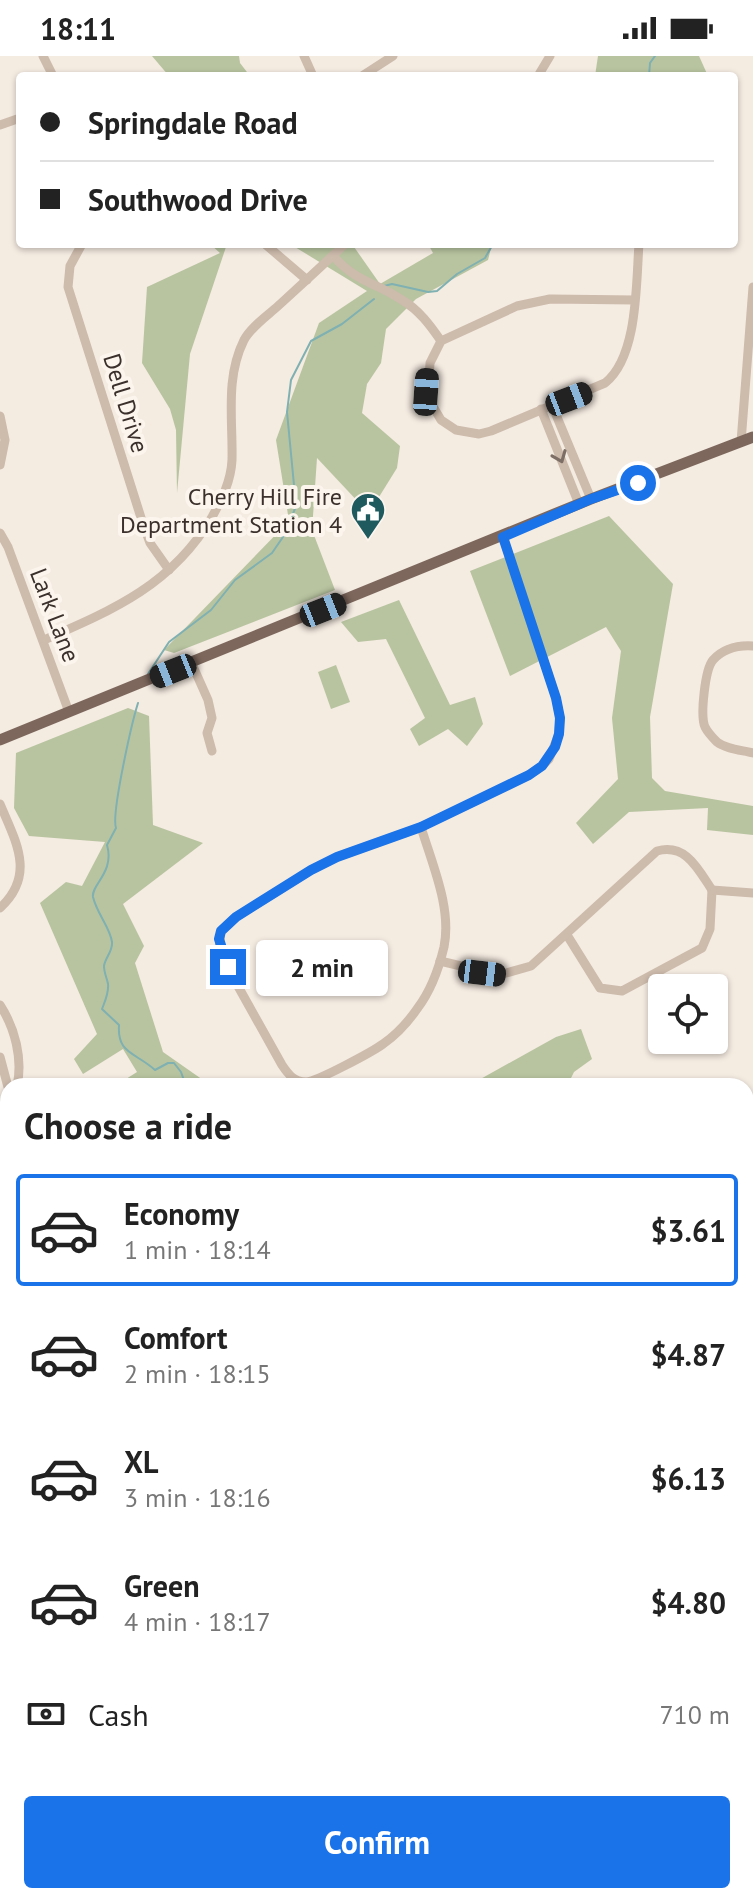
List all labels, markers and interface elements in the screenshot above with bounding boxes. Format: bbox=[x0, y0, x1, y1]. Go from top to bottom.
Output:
text: 18:11 bbox=[40, 9, 116, 48]
text: Springdale Road bbox=[88, 103, 298, 142]
text: Southwood Drive bbox=[88, 180, 308, 219]
street label: Dell Drive bbox=[96, 350, 156, 456]
car bbox=[412, 367, 440, 417]
car bbox=[542, 379, 596, 419]
one-way arrow bbox=[551, 449, 567, 463]
route start bbox=[620, 465, 656, 501]
place label: Cherry Hill Fire Department Station 4 bbox=[120, 481, 342, 540]
public building icon: Cherry Hill Fire Department Station 4 bbox=[349, 491, 387, 541]
street label: Lark Lane bbox=[23, 564, 87, 666]
car bbox=[296, 590, 350, 630]
car bbox=[146, 651, 200, 691]
callout: 2 min bbox=[256, 939, 388, 995]
route end bbox=[210, 949, 246, 985]
text: 2 min bbox=[290, 951, 354, 984]
car bbox=[457, 958, 507, 988]
map controls bbox=[648, 974, 728, 1054]
button: locate bbox=[648, 974, 728, 1054]
text: Choose a ride bbox=[24, 1102, 232, 1149]
icon: car bbox=[28, 1194, 100, 1266]
text: Economy bbox=[124, 1194, 239, 1233]
text: $3.61 bbox=[651, 1211, 726, 1250]
text: 1 min · 18:14 bbox=[124, 1233, 271, 1266]
icon: car bbox=[28, 1318, 100, 1390]
text: Comfort bbox=[124, 1318, 227, 1357]
text: $4.87 bbox=[651, 1335, 726, 1374]
text: 2 min · 18:15 bbox=[124, 1357, 271, 1390]
icon: car bbox=[28, 1442, 100, 1514]
text: XL bbox=[124, 1442, 158, 1481]
text: $6.13 bbox=[651, 1459, 726, 1498]
text: 3 min · 18:16 bbox=[124, 1481, 271, 1514]
icon: car bbox=[28, 1566, 100, 1638]
text: Green bbox=[124, 1566, 199, 1605]
text: $4.80 bbox=[651, 1583, 726, 1622]
text: 4 min · 18:17 bbox=[124, 1605, 271, 1638]
icon: cash bbox=[24, 1692, 68, 1736]
text: Cash bbox=[88, 1695, 149, 1734]
text: 710 m bbox=[659, 1698, 730, 1731]
button: Confirm bbox=[24, 1796, 730, 1888]

